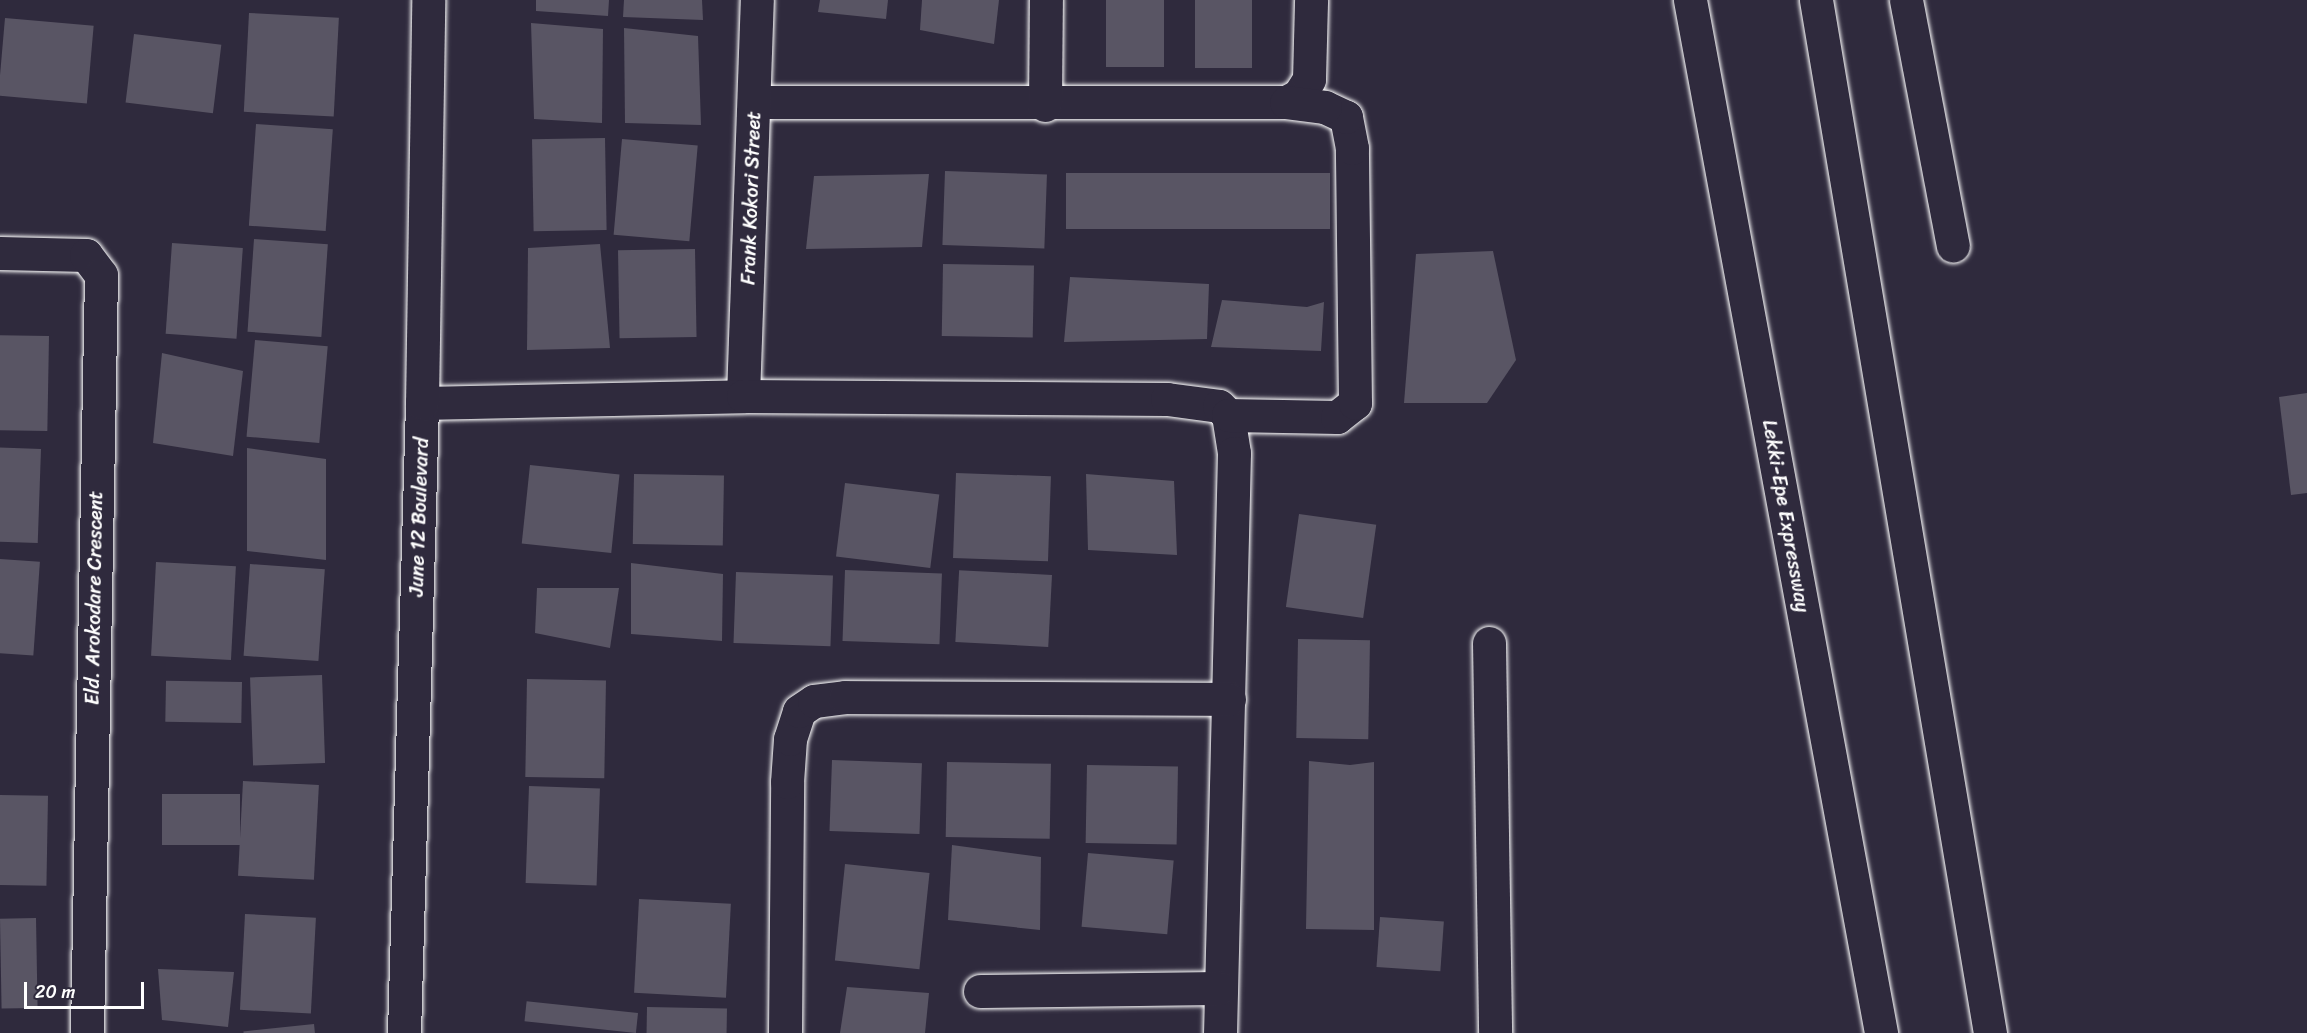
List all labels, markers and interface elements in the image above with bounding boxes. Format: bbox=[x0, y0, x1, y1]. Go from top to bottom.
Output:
street label: Frank Kokori Street bbox=[736, 110, 766, 286]
street label: Lekki-Epe Expressway bbox=[1757, 418, 1815, 614]
street label: June 12 Boulevard bbox=[404, 437, 434, 597]
street label: Eld. Arokodare Crescent bbox=[80, 490, 108, 706]
scale bar bbox=[27, 970, 147, 1008]
text: 20 m bbox=[35, 976, 75, 1008]

